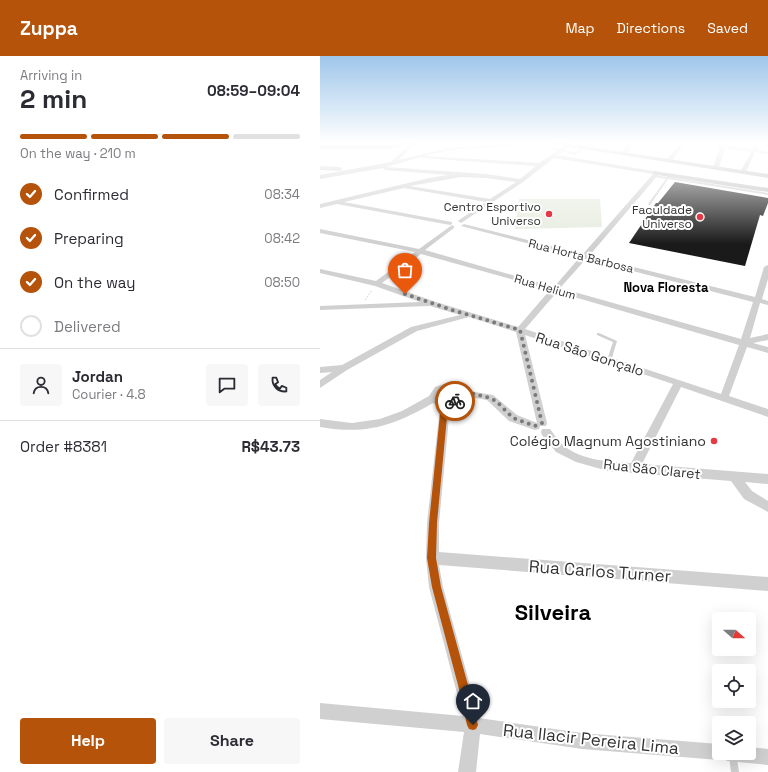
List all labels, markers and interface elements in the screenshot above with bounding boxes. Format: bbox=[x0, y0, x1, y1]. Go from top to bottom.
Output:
text: Zuppa bbox=[20, 16, 78, 41]
text: Map bbox=[565, 19, 595, 37]
text: Directions bbox=[617, 19, 685, 37]
text: Saved bbox=[707, 19, 748, 37]
text: Arriving in bbox=[20, 67, 82, 84]
text: 08:59–09:04 bbox=[207, 81, 300, 100]
text: 2 min bbox=[20, 82, 87, 116]
text: On the way · 210 m bbox=[20, 145, 136, 162]
icon: check bbox=[20, 183, 42, 205]
text: Confirmed bbox=[54, 185, 129, 204]
text: 08:34 bbox=[264, 186, 300, 203]
place label: Centro Esportivo Universo bbox=[444, 199, 541, 229]
place label: Faculdade Universo bbox=[632, 202, 692, 232]
marker: Centro Esportivo Universo bbox=[544, 209, 554, 219]
marker: Faculdade Universo bbox=[695, 212, 705, 222]
icon: check bbox=[20, 227, 42, 249]
text: Preparing bbox=[54, 229, 124, 248]
text: 08:42 bbox=[264, 230, 300, 247]
street label: Rua Horta Barbosa bbox=[527, 235, 635, 277]
pin bbox=[388, 253, 422, 294]
icon: bag bbox=[394, 259, 416, 281]
icon: check bbox=[20, 271, 42, 293]
street label: Rua Helium bbox=[512, 271, 578, 303]
text: On the way bbox=[54, 273, 135, 292]
text: 08:50 bbox=[264, 274, 300, 291]
district label: Nova Floresta bbox=[623, 279, 709, 296]
text: Delivered bbox=[54, 317, 121, 336]
street label: Rua São Gonçalo bbox=[534, 328, 646, 380]
button: person bbox=[20, 364, 62, 406]
button: chat bbox=[206, 364, 248, 406]
button: phone bbox=[258, 364, 300, 406]
text: Jordan bbox=[72, 367, 123, 386]
courier bbox=[435, 381, 475, 421]
text: Courier · 4.8 bbox=[72, 386, 146, 403]
icon: bike bbox=[444, 390, 466, 412]
place label: Colégio Magnum Agostiniano bbox=[510, 432, 706, 450]
marker: Colégio Magnum Agostiniano bbox=[709, 436, 719, 446]
text: Order #8381 bbox=[20, 437, 107, 456]
text: R$43.73 bbox=[241, 437, 300, 456]
street label: Rua São Claret bbox=[602, 455, 702, 483]
street label: Rua Carlos Turner bbox=[528, 555, 672, 587]
district label: Silveira bbox=[515, 598, 592, 626]
north arrow bbox=[712, 612, 756, 656]
map controls bbox=[712, 612, 756, 760]
button: locate bbox=[712, 664, 756, 708]
pin bbox=[456, 684, 490, 725]
icon: home bbox=[462, 690, 484, 712]
button: layers bbox=[712, 716, 756, 760]
button: Help bbox=[20, 718, 156, 764]
button: Share bbox=[164, 718, 300, 764]
street label: Rua Ilacir Pereira Lima bbox=[502, 719, 680, 759]

